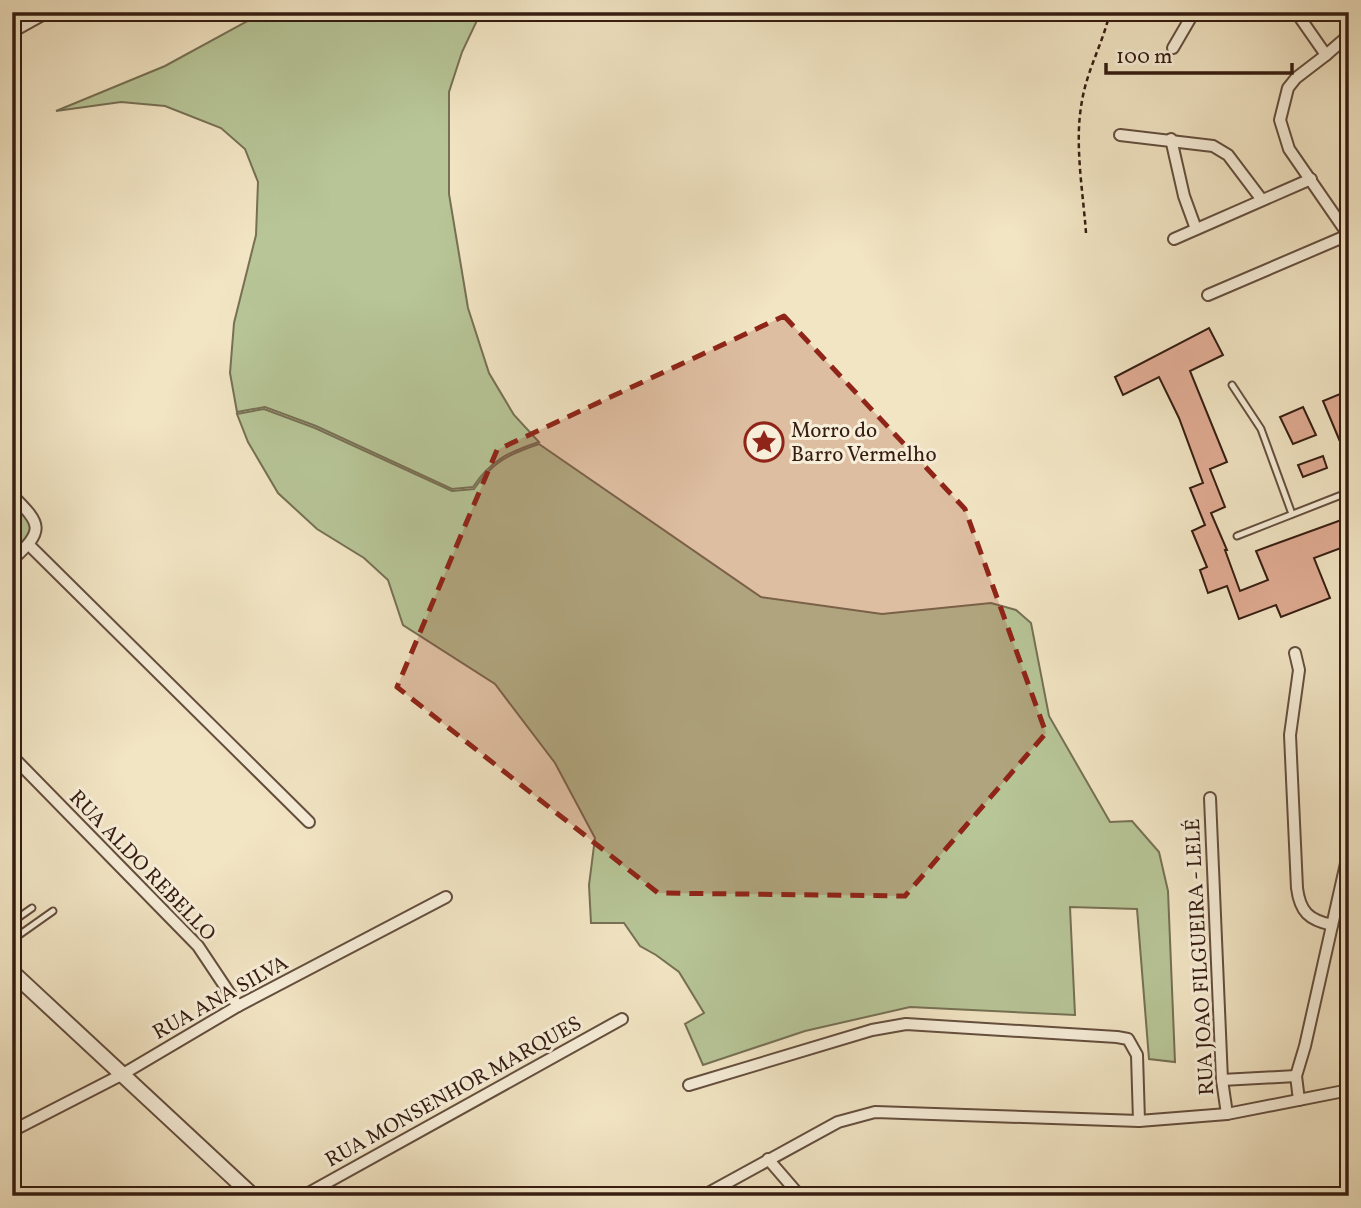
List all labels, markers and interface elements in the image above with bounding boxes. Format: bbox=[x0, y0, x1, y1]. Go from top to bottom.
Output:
scale bar bbox=[1106, 32, 1291, 76]
text: 100 m bbox=[1116, 43, 1173, 72]
place label: Morro do Barro Vermelho bbox=[791, 417, 937, 470]
place icon: Morro do Barro Vermelho bbox=[743, 421, 785, 463]
street label: RUA ALDO REBELLO bbox=[62, 784, 222, 948]
street label: RUA JOAO FILGUEIRA - LELÉ bbox=[1179, 818, 1222, 1096]
street label: RUA ANA SILVA bbox=[148, 949, 294, 1048]
street label: RUA MONSENHOR MARQUES bbox=[320, 1010, 587, 1175]

